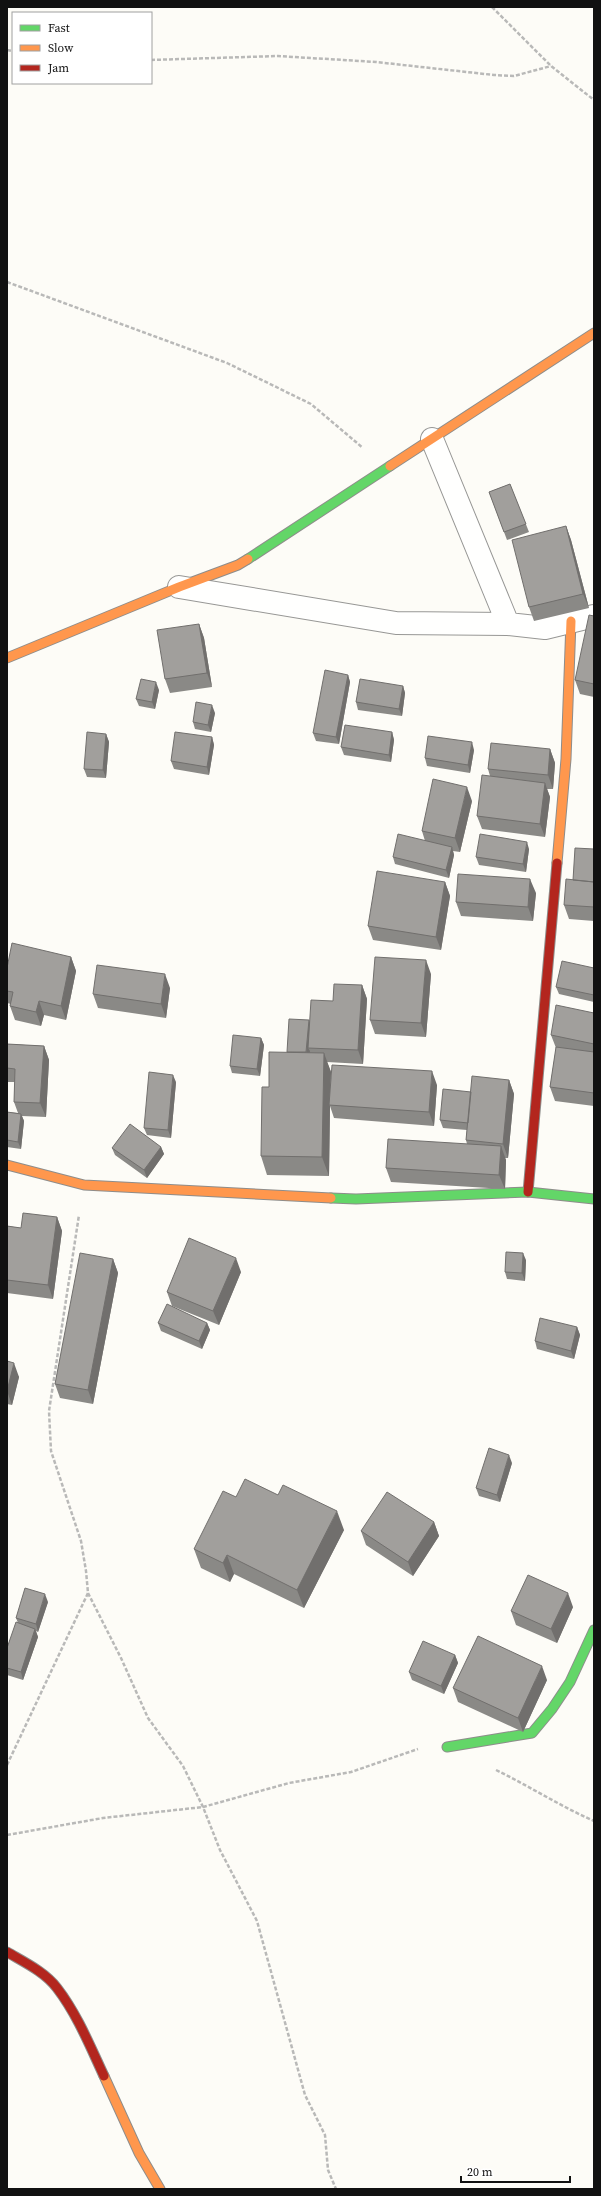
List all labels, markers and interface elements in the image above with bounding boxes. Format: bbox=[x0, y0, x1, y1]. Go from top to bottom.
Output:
legend bbox=[12, 12, 152, 84]
text: Fast bbox=[48, 20, 70, 36]
text: Slow bbox=[48, 40, 74, 56]
text: Jam bbox=[47, 60, 69, 76]
scale bar bbox=[461, 2158, 570, 2184]
text: 20 m bbox=[467, 2164, 493, 2180]

